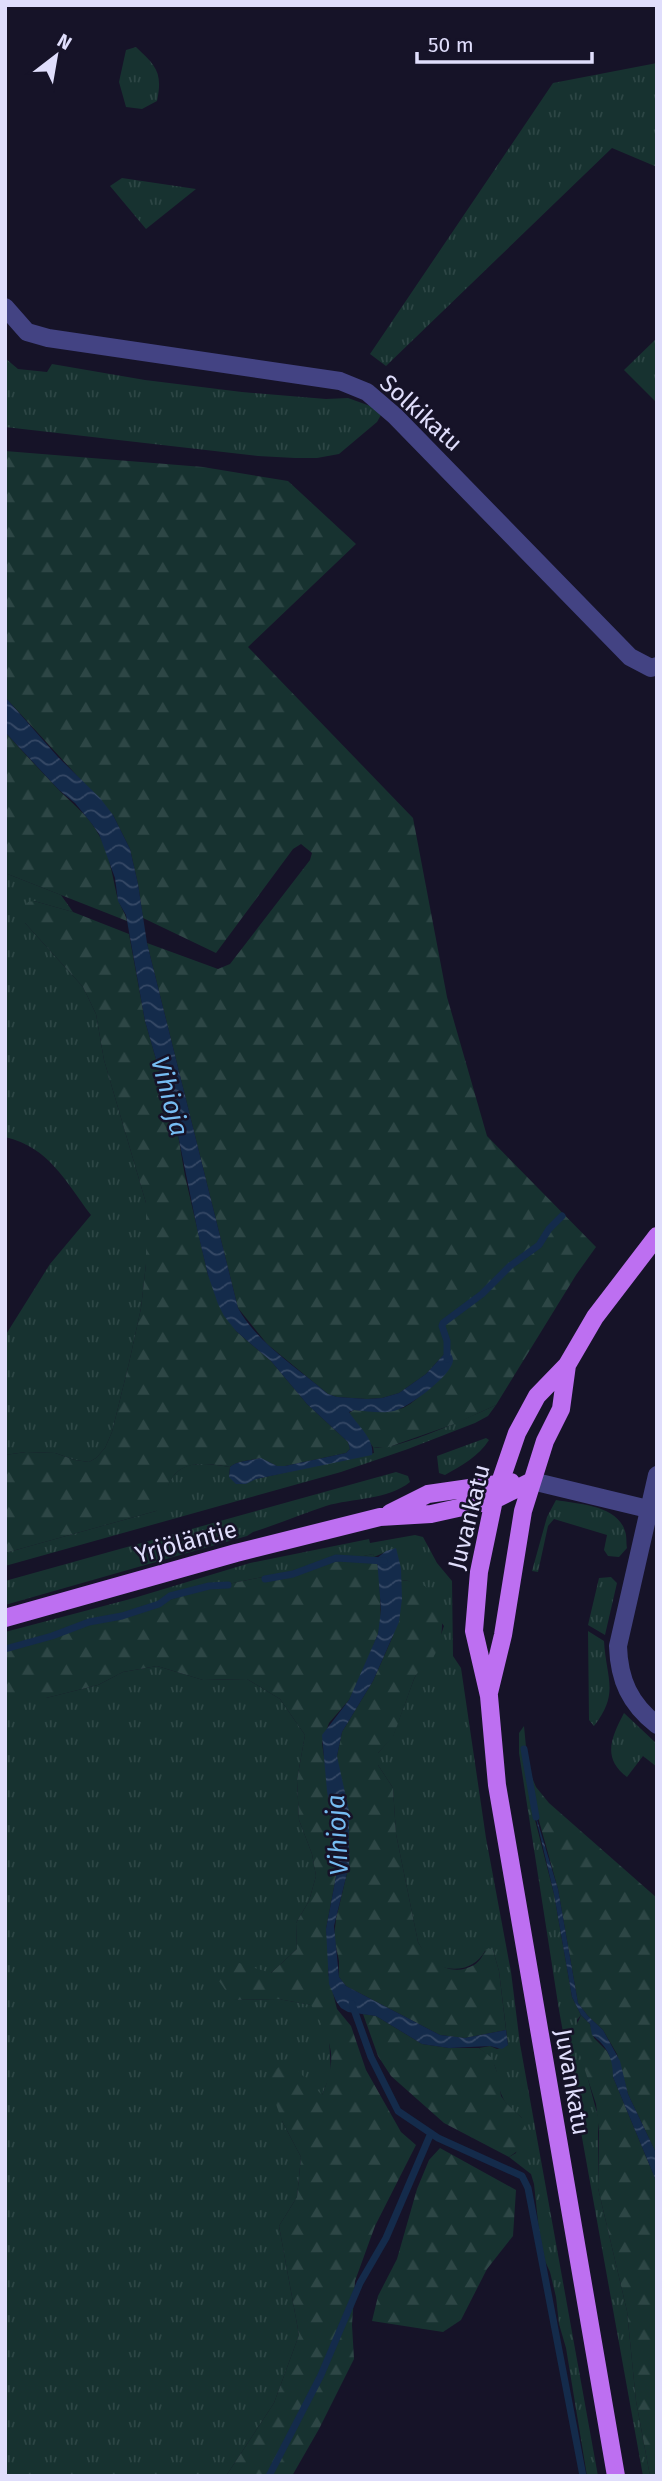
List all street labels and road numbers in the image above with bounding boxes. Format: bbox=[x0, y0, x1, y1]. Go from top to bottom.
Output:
street label: Solkikatu bbox=[374, 369, 468, 457]
street label: Juvankatu bbox=[442, 1461, 496, 1573]
street label: Yrjöläntie bbox=[132, 1515, 240, 1569]
street label: Juvankatu bbox=[549, 2027, 595, 2137]

